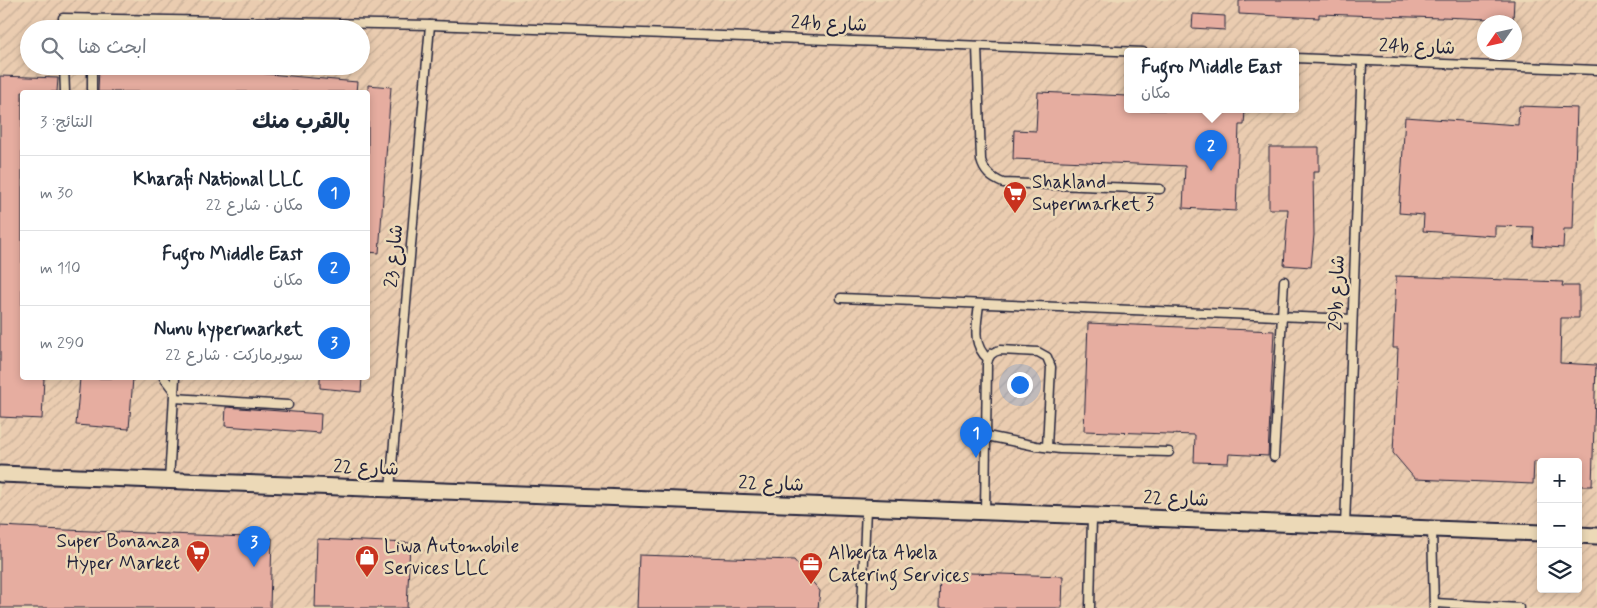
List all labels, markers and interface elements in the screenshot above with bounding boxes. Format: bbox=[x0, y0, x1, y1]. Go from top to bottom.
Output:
street label: 24b شارع bbox=[790, 10, 868, 38]
north arrow bbox=[1477, 15, 1522, 60]
search box bbox=[20, 20, 370, 75]
street label: 24b شارع bbox=[1378, 33, 1456, 61]
icon: search bbox=[38, 34, 66, 62]
text: ابحث هنا bbox=[78, 35, 147, 60]
popup bbox=[1124, 48, 1299, 113]
text: Fugro Middle East bbox=[1141, 55, 1282, 80]
text: مكان bbox=[1141, 83, 1171, 104]
text: بالقرب منك bbox=[252, 108, 350, 136]
text: النتائج: 3 bbox=[40, 112, 93, 133]
pin: 2 bbox=[1195, 130, 1227, 171]
text: Kharafi National LLC bbox=[133, 167, 303, 192]
place label: Shakland Supermarket 3 bbox=[1032, 170, 1155, 217]
supermarket icon: Shakland Supermarket 3 bbox=[1002, 180, 1028, 214]
text: 30 m bbox=[40, 183, 73, 204]
text: 1 bbox=[330, 183, 338, 204]
text: مكان · شارع 22 bbox=[206, 195, 303, 216]
street label: شارع 23 bbox=[379, 223, 409, 289]
text: Fugro Middle East bbox=[162, 242, 303, 267]
street label: 29b شارع bbox=[1323, 254, 1351, 332]
text: 110 m bbox=[40, 258, 81, 279]
text: 2 bbox=[330, 258, 338, 279]
text: مكان bbox=[273, 270, 303, 291]
text: Nunu hypermarket bbox=[154, 317, 303, 342]
text: 290 m bbox=[40, 333, 84, 354]
text: 3 bbox=[330, 333, 338, 354]
text: سوبرماركت · شارع 22 bbox=[165, 345, 303, 366]
your location bbox=[1007, 372, 1033, 398]
pin: 1 bbox=[960, 417, 992, 458]
street label: شارع 22 bbox=[333, 454, 399, 482]
map controls bbox=[1537, 458, 1582, 593]
button: + bbox=[1537, 458, 1582, 503]
street label: شارع 22 bbox=[738, 470, 804, 498]
street label: شارع 22 bbox=[1143, 485, 1209, 513]
button: − bbox=[1537, 503, 1582, 548]
pin: 3 bbox=[238, 526, 270, 567]
place label: Super Bonanza Hyper Market bbox=[57, 529, 180, 576]
place label: Liwa Automobile Services LLC bbox=[384, 534, 519, 581]
supermarket icon: Super Bonanza Hyper Market bbox=[185, 539, 211, 573]
place label: Alberta Abela Catering Services bbox=[828, 541, 970, 591]
shop icon: Liwa Automobile Services LLC bbox=[354, 544, 380, 578]
button: layers bbox=[1537, 548, 1582, 593]
office icon: Alberta Abela Catering Services bbox=[798, 551, 824, 585]

